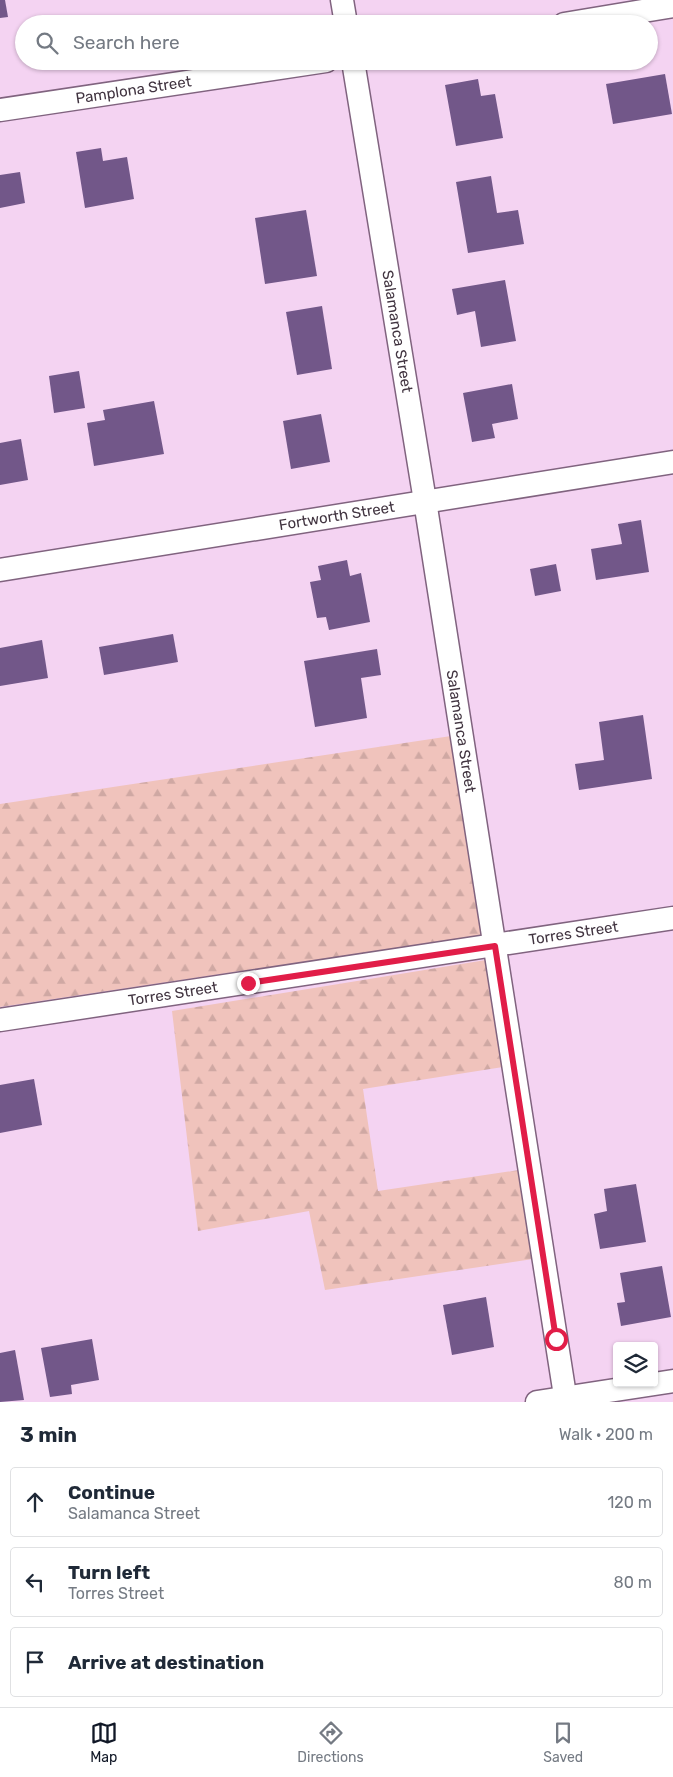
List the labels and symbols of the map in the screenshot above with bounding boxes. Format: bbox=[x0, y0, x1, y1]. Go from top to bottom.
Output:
street label: Pamplona Street bbox=[74, 72, 193, 108]
street label: Salamanca Street bbox=[378, 269, 416, 394]
street label: Fortworth Street bbox=[277, 498, 396, 534]
street label: Salamanca Street bbox=[443, 669, 480, 794]
street label: Torres Street bbox=[527, 917, 620, 949]
route end bbox=[237, 972, 260, 995]
street label: Torres Street bbox=[127, 978, 219, 1009]
route start bbox=[545, 1328, 568, 1351]

